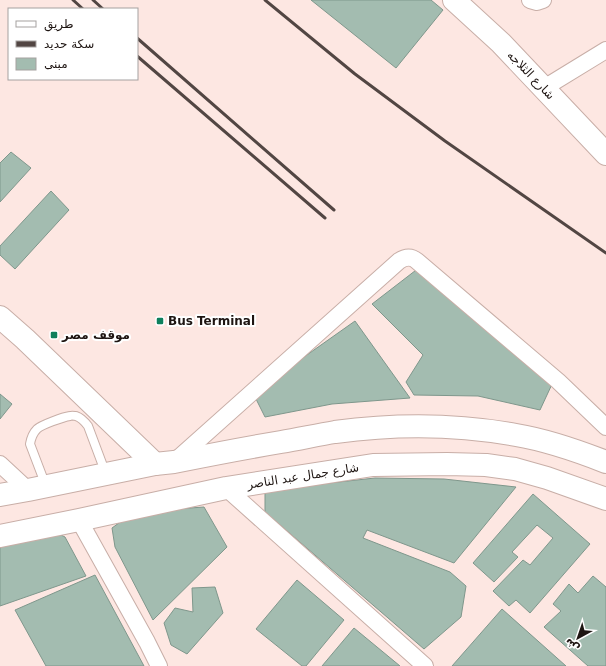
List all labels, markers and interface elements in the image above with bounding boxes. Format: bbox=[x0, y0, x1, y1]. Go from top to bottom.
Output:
legend bbox=[8, 8, 138, 80]
text: طريق bbox=[44, 17, 74, 32]
text: سكة حديد bbox=[44, 37, 94, 51]
street label: شارع الثلاجه bbox=[504, 48, 558, 103]
text: مبنى bbox=[44, 57, 68, 71]
place label: Bus Terminal bbox=[168, 314, 255, 328]
marker: Bus Terminal bbox=[155, 316, 165, 326]
place label: موقف مصر bbox=[61, 328, 130, 343]
marker: موقف مصر bbox=[49, 330, 59, 340]
street label: شارع جمال عبد الناصر bbox=[245, 460, 360, 493]
north arrow bbox=[558, 618, 598, 658]
text: ش bbox=[562, 635, 582, 655]

